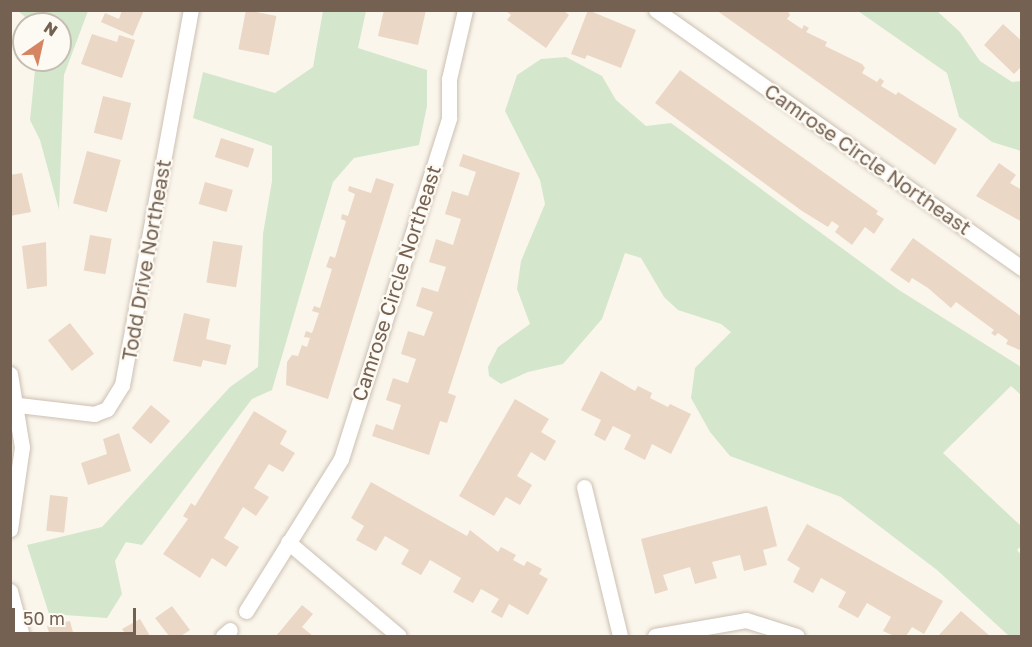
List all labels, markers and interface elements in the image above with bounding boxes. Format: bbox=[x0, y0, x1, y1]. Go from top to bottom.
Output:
north arrow bbox=[12, 12, 72, 72]
text: N bbox=[40, 17, 62, 40]
street label: Camrose Circle Northeast bbox=[760, 78, 976, 240]
street label: Todd Drive Northeast bbox=[116, 157, 176, 363]
street label: Camrose Circle Northeast bbox=[346, 162, 446, 404]
scale bar bbox=[15, 596, 140, 634]
text: 50 m bbox=[23, 607, 65, 629]

